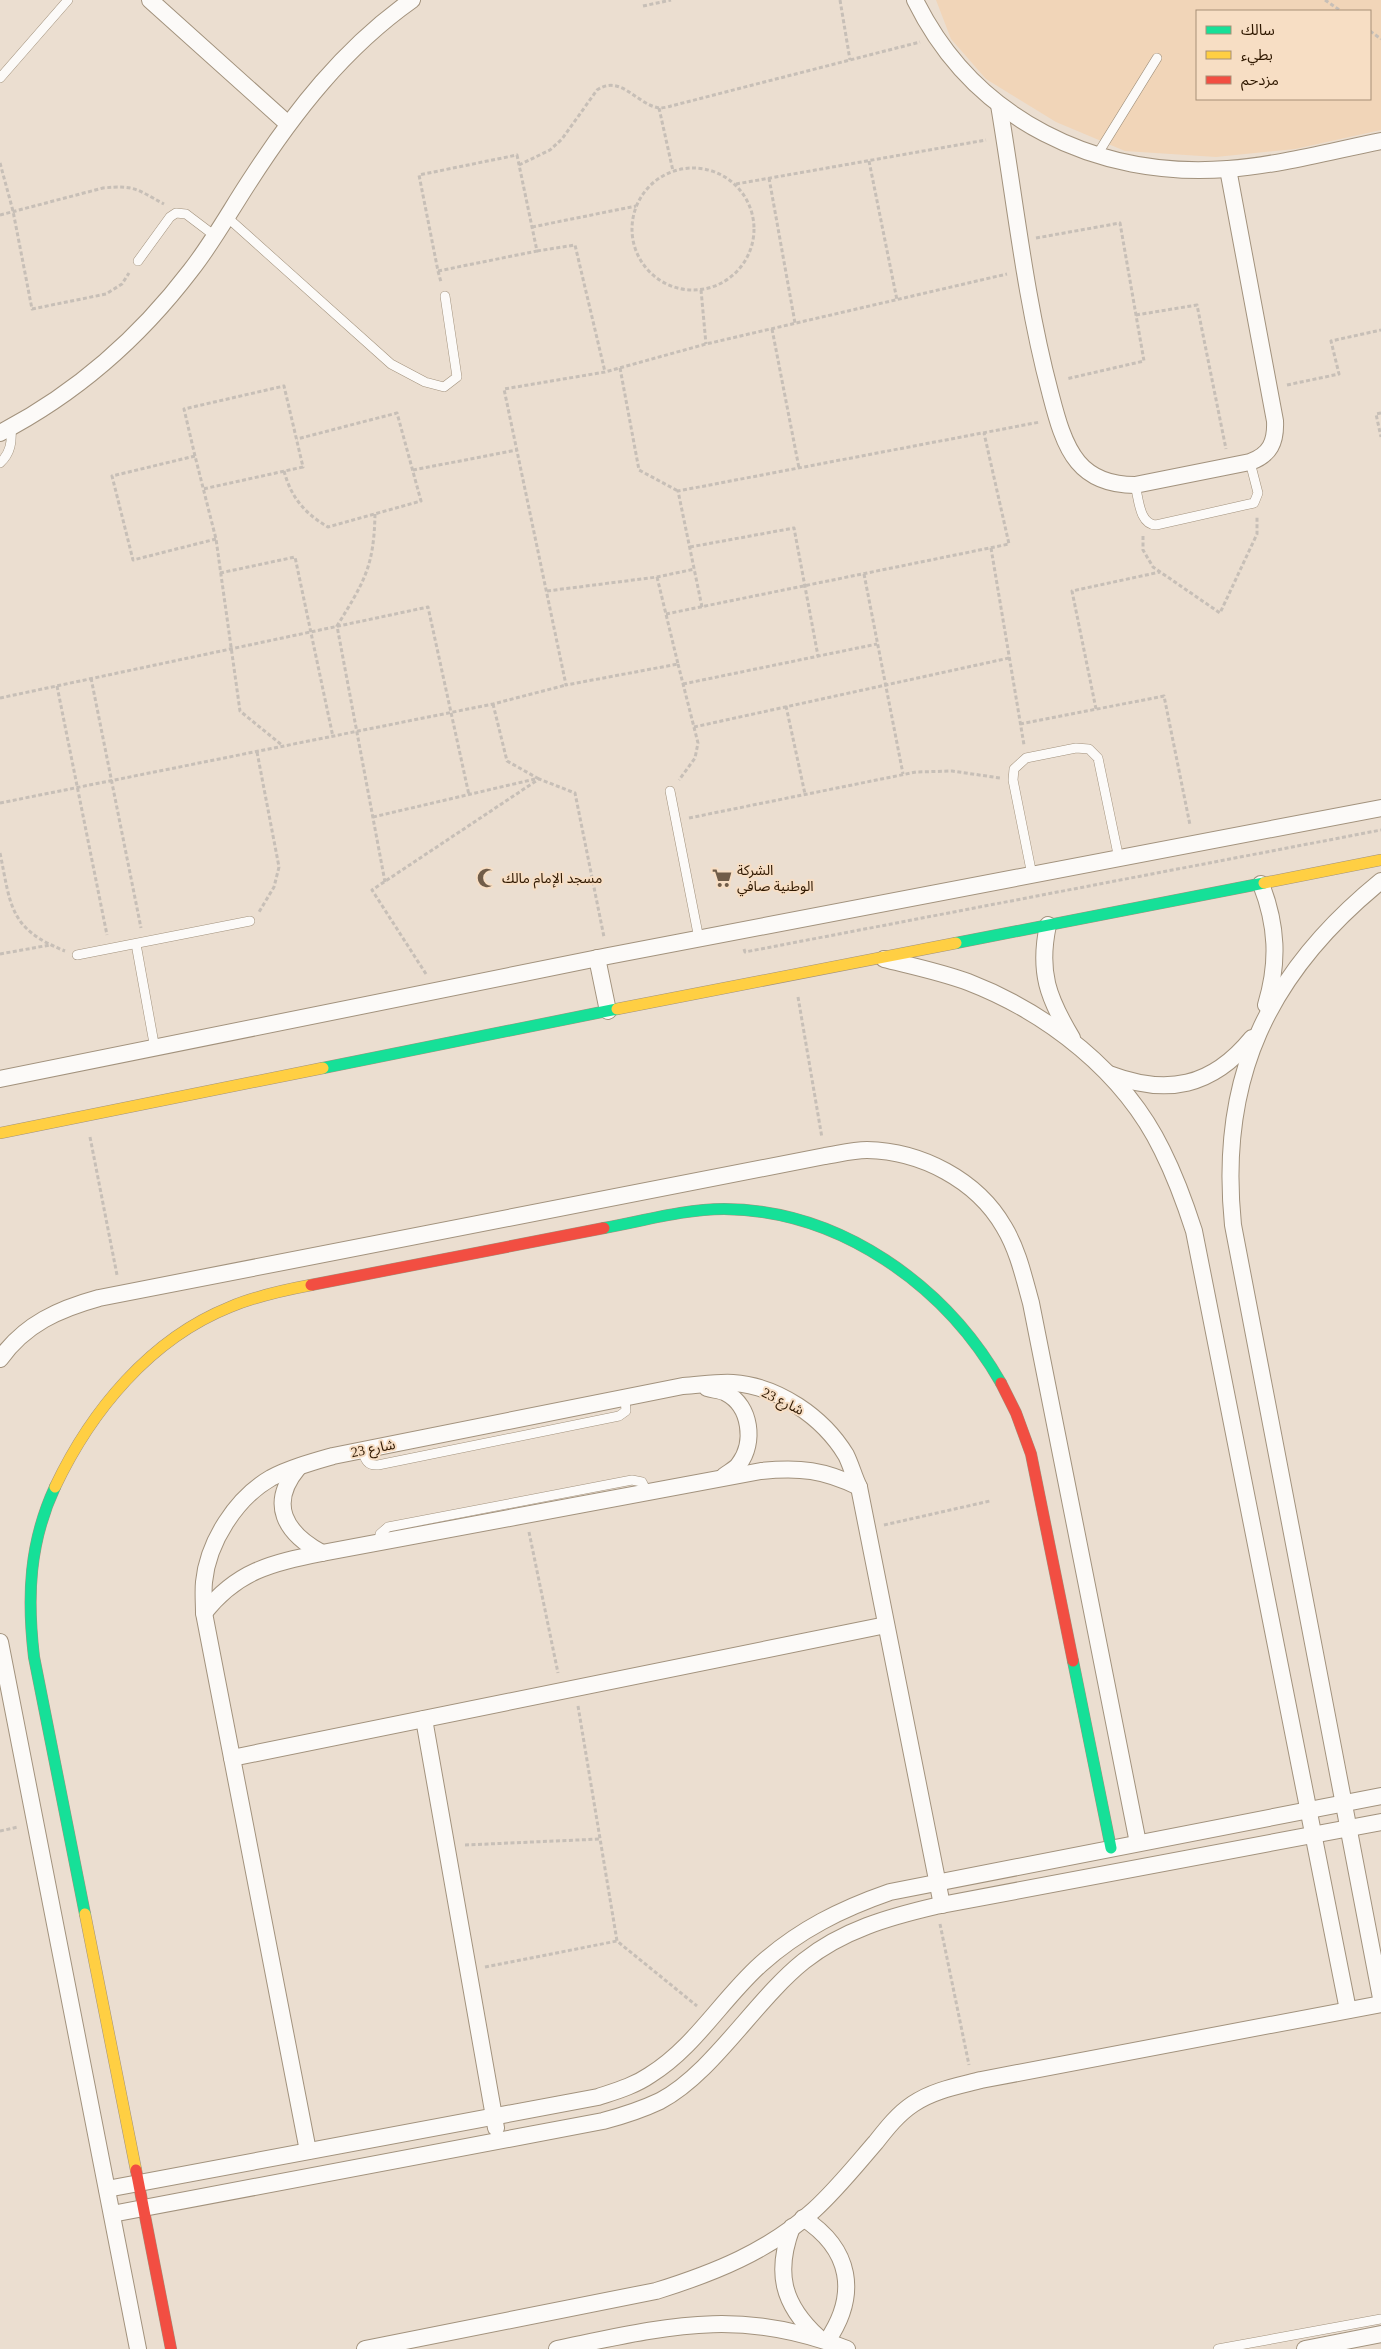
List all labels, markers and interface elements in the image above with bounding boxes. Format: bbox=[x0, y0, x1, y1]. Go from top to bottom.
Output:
legend bbox=[1196, 10, 1371, 100]
text: سالك bbox=[1241, 22, 1275, 38]
text: بطيء bbox=[1241, 47, 1273, 66]
text: مزدحم bbox=[1241, 72, 1279, 91]
place label: الشركة الوطنية صافي bbox=[737, 863, 814, 897]
mosque icon: مسجد الإمام مالك bbox=[476, 867, 498, 889]
supermarket icon: الشركة الوطنية صافي bbox=[711, 867, 733, 889]
place label: مسجد الإمام مالك bbox=[502, 871, 602, 889]
street label: شارع 23 bbox=[758, 1385, 806, 1421]
street label: شارع 23 bbox=[350, 1437, 397, 1463]

